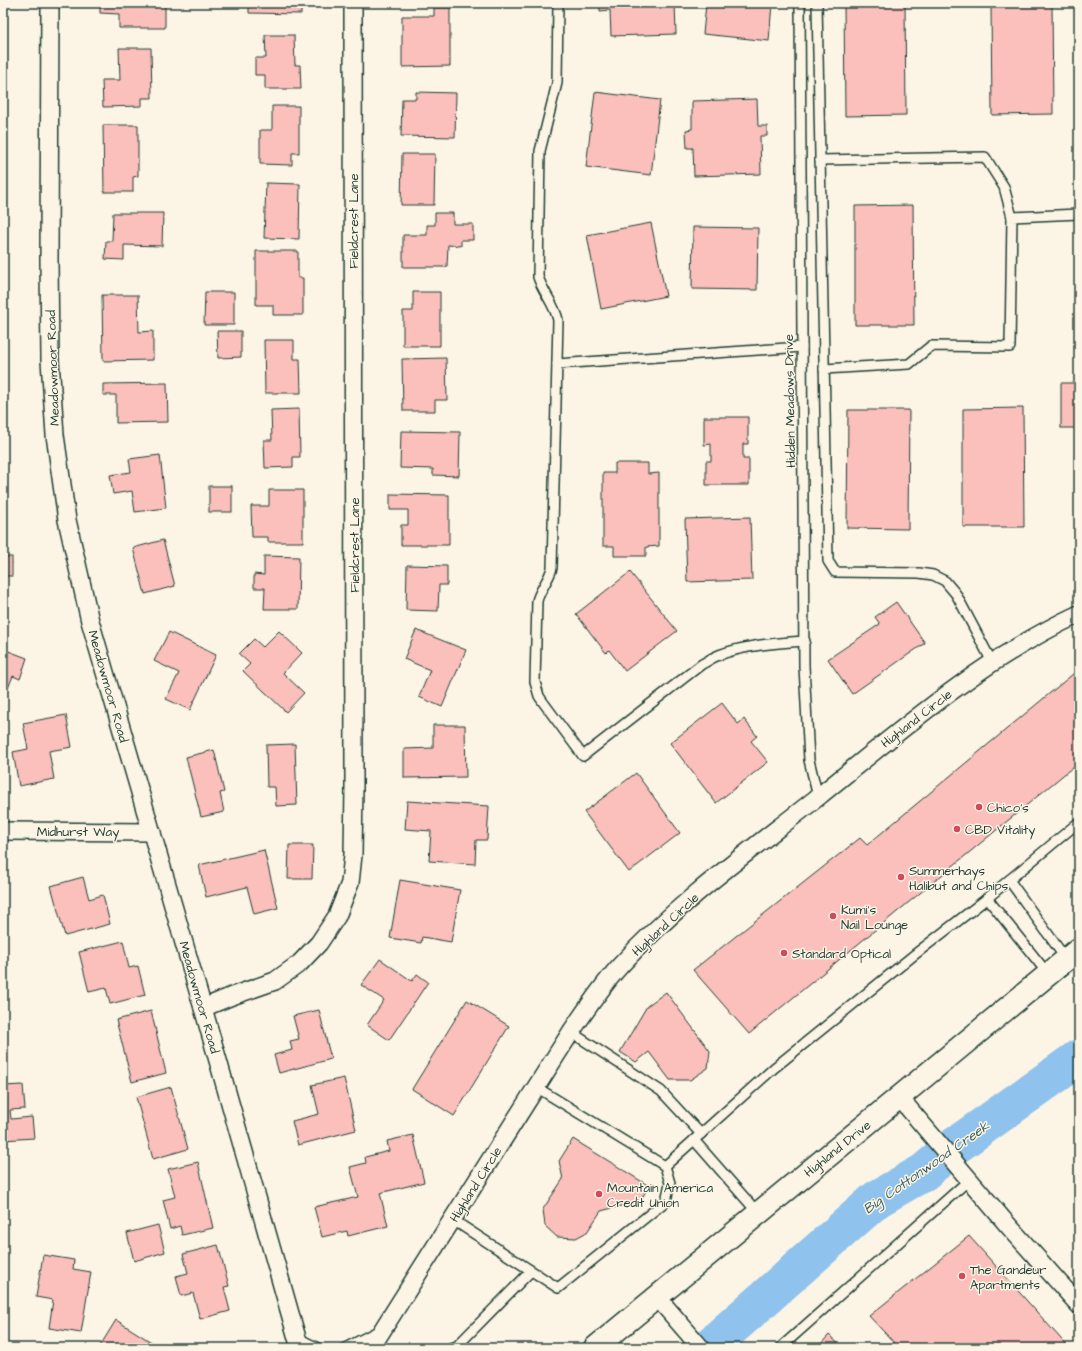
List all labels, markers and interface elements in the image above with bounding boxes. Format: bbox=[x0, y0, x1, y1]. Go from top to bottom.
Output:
street label: Fieldcrest Lane bbox=[345, 173, 363, 269]
street label: Meadowmoor Road bbox=[42, 309, 64, 426]
street label: Hidden Meadows Drive bbox=[780, 334, 800, 468]
street label: Fieldcrest Lane bbox=[346, 497, 364, 593]
street label: Meadowmoor Road bbox=[83, 628, 133, 745]
street label: Highland Circle bbox=[877, 685, 957, 753]
place label: Chico's bbox=[987, 799, 1029, 817]
marker: Chico's bbox=[974, 802, 984, 812]
place label: CBD Vitality bbox=[965, 821, 1035, 840]
street label: Midhurst Way bbox=[37, 823, 119, 842]
marker: CBD Vitality bbox=[952, 824, 962, 834]
place label: Summerhays Halibut and Chips bbox=[909, 862, 1009, 895]
marker: Summerhays Halibut and Chips bbox=[896, 872, 906, 882]
street label: Highland Circle bbox=[628, 889, 704, 961]
place label: Kumi's Nail Lounge bbox=[841, 901, 908, 935]
marker: Kumi's Nail Lounge bbox=[828, 911, 838, 921]
street label: Meadowmoor Road bbox=[174, 939, 224, 1056]
place label: Standard Optical bbox=[792, 945, 891, 963]
marker: Standard Optical bbox=[779, 948, 789, 958]
street label: Highland Drive bbox=[800, 1116, 876, 1182]
water label: Big Cottonwood Creek bbox=[859, 1116, 994, 1219]
street label: Highland Circle bbox=[446, 1143, 507, 1226]
place label: Mountain America Credit Union bbox=[607, 1179, 714, 1212]
marker: Mountain America Credit Union bbox=[594, 1189, 604, 1199]
place label: The Gandeur Apartments bbox=[970, 1261, 1046, 1294]
marker: The Gandeur Apartments bbox=[957, 1271, 967, 1281]

